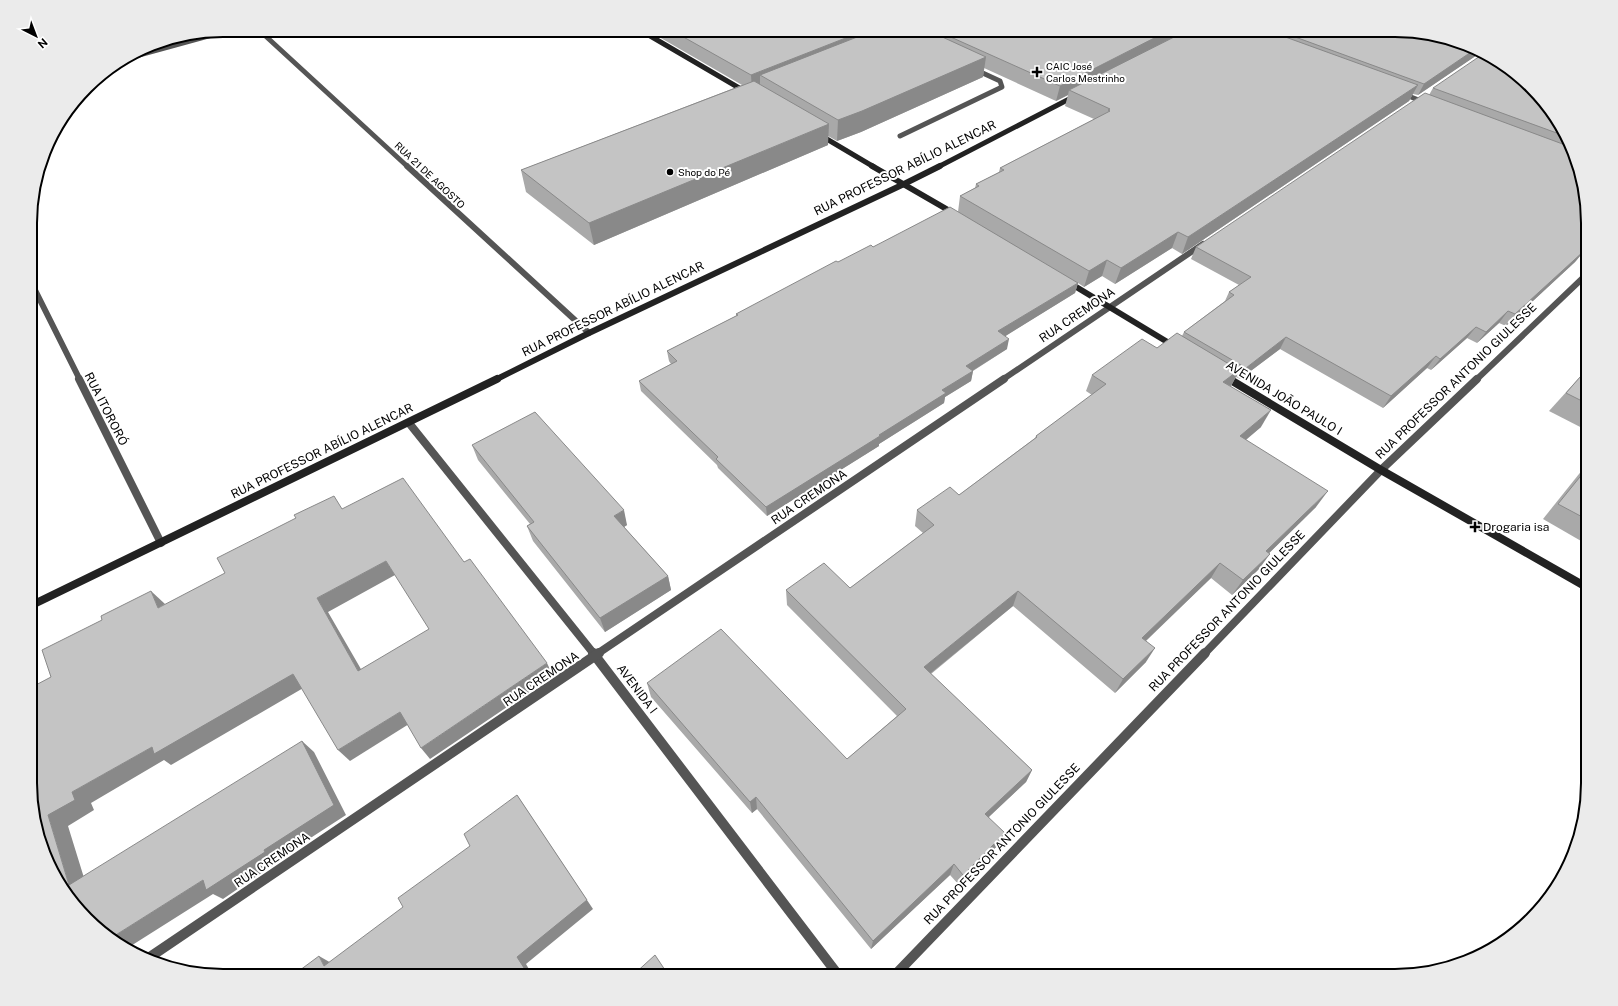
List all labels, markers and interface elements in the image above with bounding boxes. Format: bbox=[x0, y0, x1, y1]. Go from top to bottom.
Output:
north arrow bbox=[16, 16, 56, 56]
text: N bbox=[35, 36, 50, 51]
place label: CAIC José Carlos Mestrinho bbox=[1046, 60, 1125, 84]
marker: CAIC José Carlos Mestrinho bbox=[1031, 66, 1043, 78]
street label: RUA PROFESSOR ABÍLIO ALENCAR bbox=[812, 118, 998, 218]
street label: RUA 21 DE AGOSTO bbox=[392, 139, 468, 211]
place label: Shop do Pé bbox=[678, 166, 731, 178]
marker: Shop do Pé bbox=[665, 167, 675, 177]
street label: RUA PROFESSOR ABÍLIO ALENCAR bbox=[520, 259, 706, 359]
street label: RUA CREMONA bbox=[1037, 284, 1118, 345]
street label: RUA PROFESSOR ANTONIO GIULESSE bbox=[1373, 300, 1539, 462]
street label: AVENIDA JOÃO PAULO I bbox=[1224, 358, 1344, 438]
street label: RUA ITORORÓ bbox=[82, 370, 131, 448]
street label: RUA PROFESSOR ABÍLIO ALENCAR bbox=[229, 401, 415, 501]
street label: RUA CREMONA bbox=[769, 466, 850, 527]
place label: Drogaria isa bbox=[1483, 520, 1550, 534]
marker: Drogaria isa bbox=[1470, 522, 1480, 532]
street label: RUA PROFESSOR ANTONIO GIULESSE bbox=[1146, 528, 1308, 694]
street label: RUA CREMONA bbox=[501, 648, 582, 709]
street label: AVENIDA I bbox=[614, 662, 660, 716]
street label: RUA PROFESSOR ANTONIO GIULESSE bbox=[921, 761, 1083, 927]
street label: RUA CREMONA bbox=[232, 829, 313, 890]

